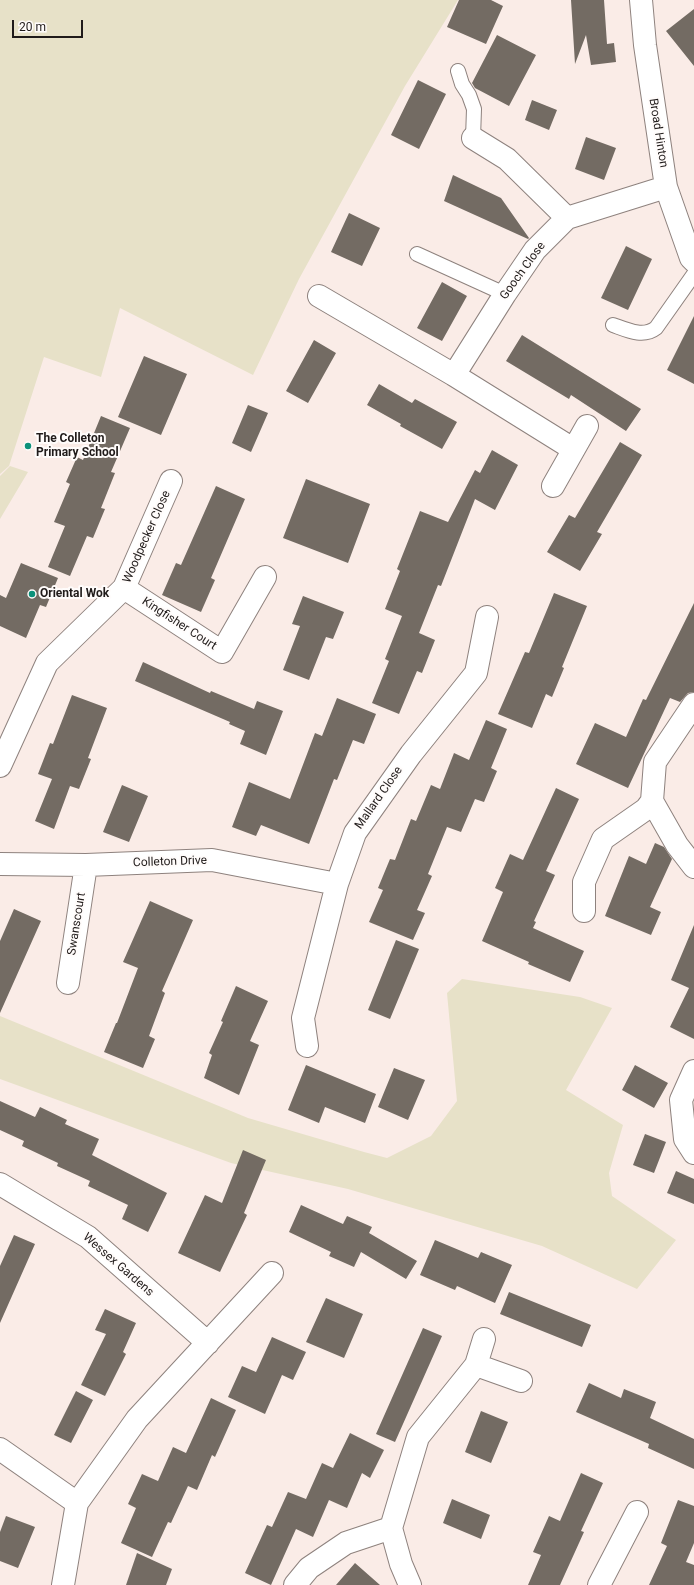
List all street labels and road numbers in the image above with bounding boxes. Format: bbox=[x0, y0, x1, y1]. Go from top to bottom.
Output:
street label: Broad Hinton bbox=[645, 97, 671, 169]
street label: Gooch Close bbox=[497, 239, 549, 303]
street label: Woodpecker Close bbox=[120, 488, 174, 586]
street label: Kingfisher Court bbox=[139, 594, 219, 654]
street label: Mallard Close bbox=[352, 764, 406, 832]
street label: Colleton Drive bbox=[133, 854, 207, 870]
street label: Swanscourt bbox=[65, 892, 89, 956]
street label: Wessex Gardens bbox=[80, 1230, 156, 1300]

